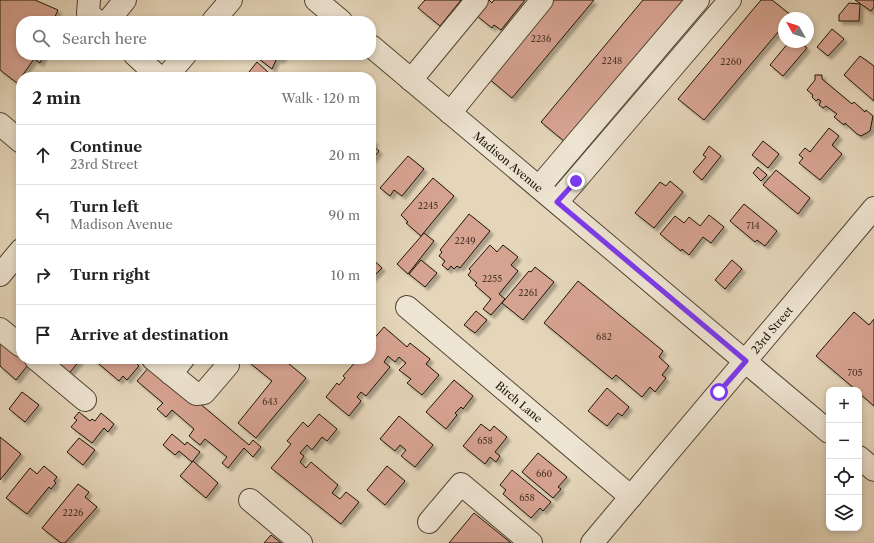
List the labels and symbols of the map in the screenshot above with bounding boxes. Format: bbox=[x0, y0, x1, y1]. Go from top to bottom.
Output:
north arrow bbox=[778, 12, 814, 48]
house number: 2236 bbox=[531, 33, 551, 44]
house number: 2248 bbox=[602, 55, 622, 66]
house number: 2260 bbox=[720, 56, 742, 67]
street label: Madison Avenue bbox=[470, 129, 546, 195]
route end bbox=[567, 172, 585, 190]
house number: 2245 bbox=[418, 200, 438, 211]
house number: 714 bbox=[746, 220, 760, 231]
house number: 2249 bbox=[455, 235, 475, 246]
house number: 2255 bbox=[482, 273, 502, 284]
house number: 2261 bbox=[518, 287, 538, 298]
street label: 23rd Street bbox=[748, 303, 796, 357]
house number: 682 bbox=[596, 331, 612, 342]
house number: 705 bbox=[847, 367, 863, 378]
street label: Birch Lane bbox=[493, 378, 545, 426]
route start bbox=[710, 383, 728, 401]
house number: 643 bbox=[262, 396, 278, 407]
house number: 658 bbox=[477, 435, 493, 446]
house number: 660 bbox=[536, 468, 552, 479]
house number: 658 bbox=[519, 492, 535, 503]
house number: 2226 bbox=[63, 507, 83, 518]

